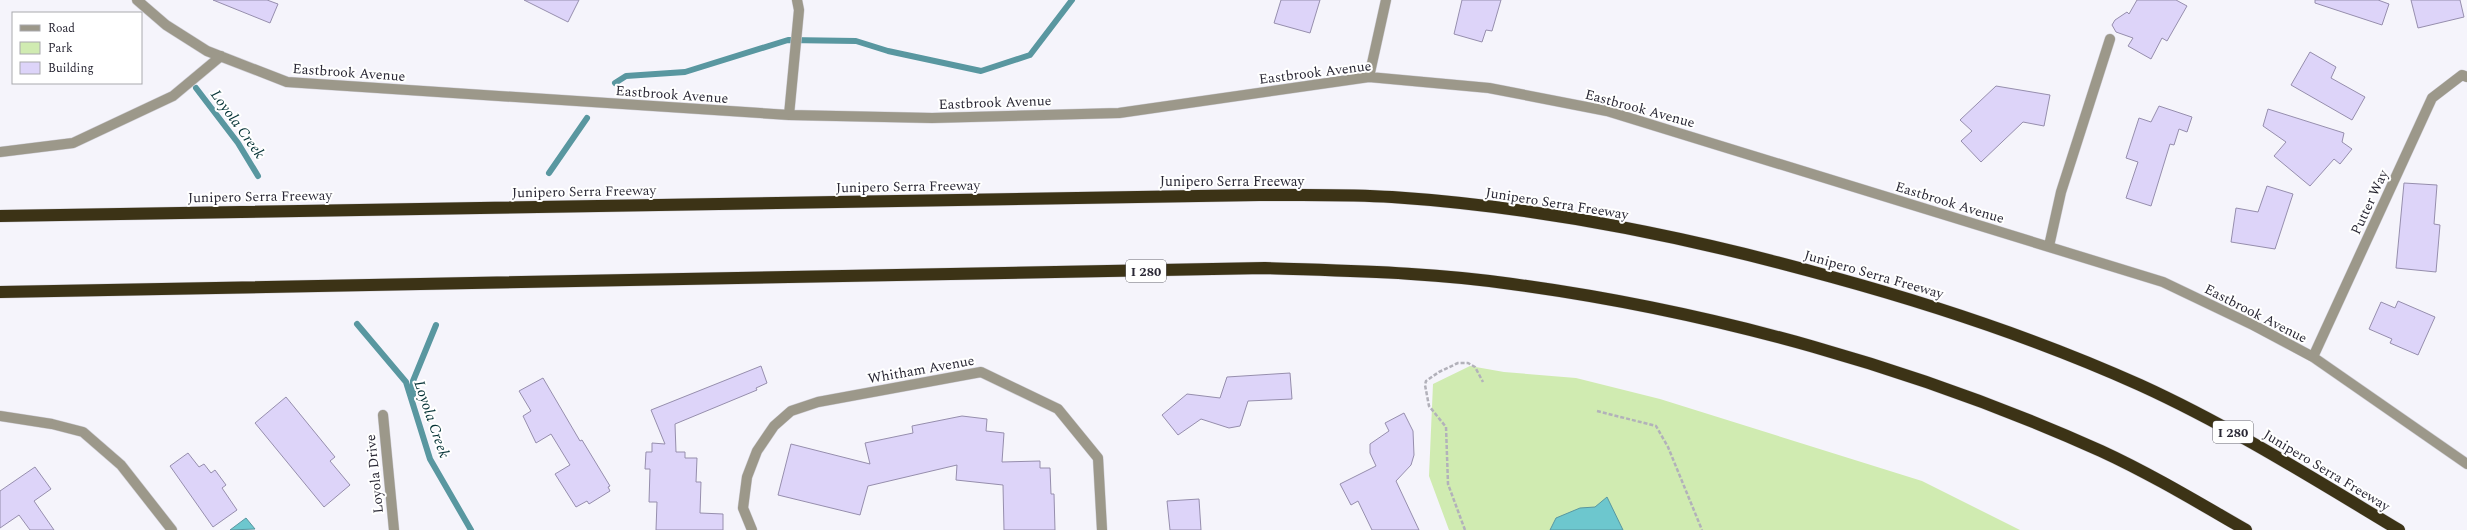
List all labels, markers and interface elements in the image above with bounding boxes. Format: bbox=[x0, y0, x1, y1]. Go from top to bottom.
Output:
legend bbox=[12, 12, 142, 84]
text: Road bbox=[48, 19, 75, 38]
text: Park bbox=[48, 39, 73, 58]
street label: Eastbrook Avenue bbox=[1258, 55, 1373, 90]
street label: Eastbrook Avenue bbox=[292, 58, 406, 87]
text: Building bbox=[48, 59, 94, 78]
street label: Eastbrook Avenue bbox=[615, 80, 729, 109]
street label: Eastbrook Avenue bbox=[1583, 84, 1697, 133]
water label: Loyola Creek bbox=[205, 85, 271, 164]
street label: Eastbrook Avenue bbox=[938, 90, 1052, 115]
street label: Putter Way bbox=[2345, 165, 2394, 238]
street label: Junipero Serra Freeway bbox=[1160, 171, 1306, 192]
street label: Junipero Serra Freeway bbox=[836, 175, 982, 198]
street label: Eastbrook Avenue bbox=[1893, 176, 2007, 229]
street label: Junipero Serra Freeway bbox=[512, 180, 658, 203]
street label: Junipero Serra Freeway bbox=[1484, 182, 1631, 225]
street label: Junipero Serra Freeway bbox=[188, 185, 334, 208]
street label: Junipero Serra Freeway bbox=[1802, 244, 1947, 305]
road number: I 280 bbox=[1126, 260, 1166, 282]
street label: Eastbrook Avenue bbox=[2201, 278, 2311, 349]
street label: Whitham Avenue bbox=[866, 350, 976, 389]
water label: Loyola Creek bbox=[408, 377, 456, 461]
road number: I 280 bbox=[2213, 421, 2253, 443]
street label: Junipero Serra Freeway bbox=[2259, 424, 2395, 517]
street label: Loyola Drive bbox=[360, 433, 389, 515]

